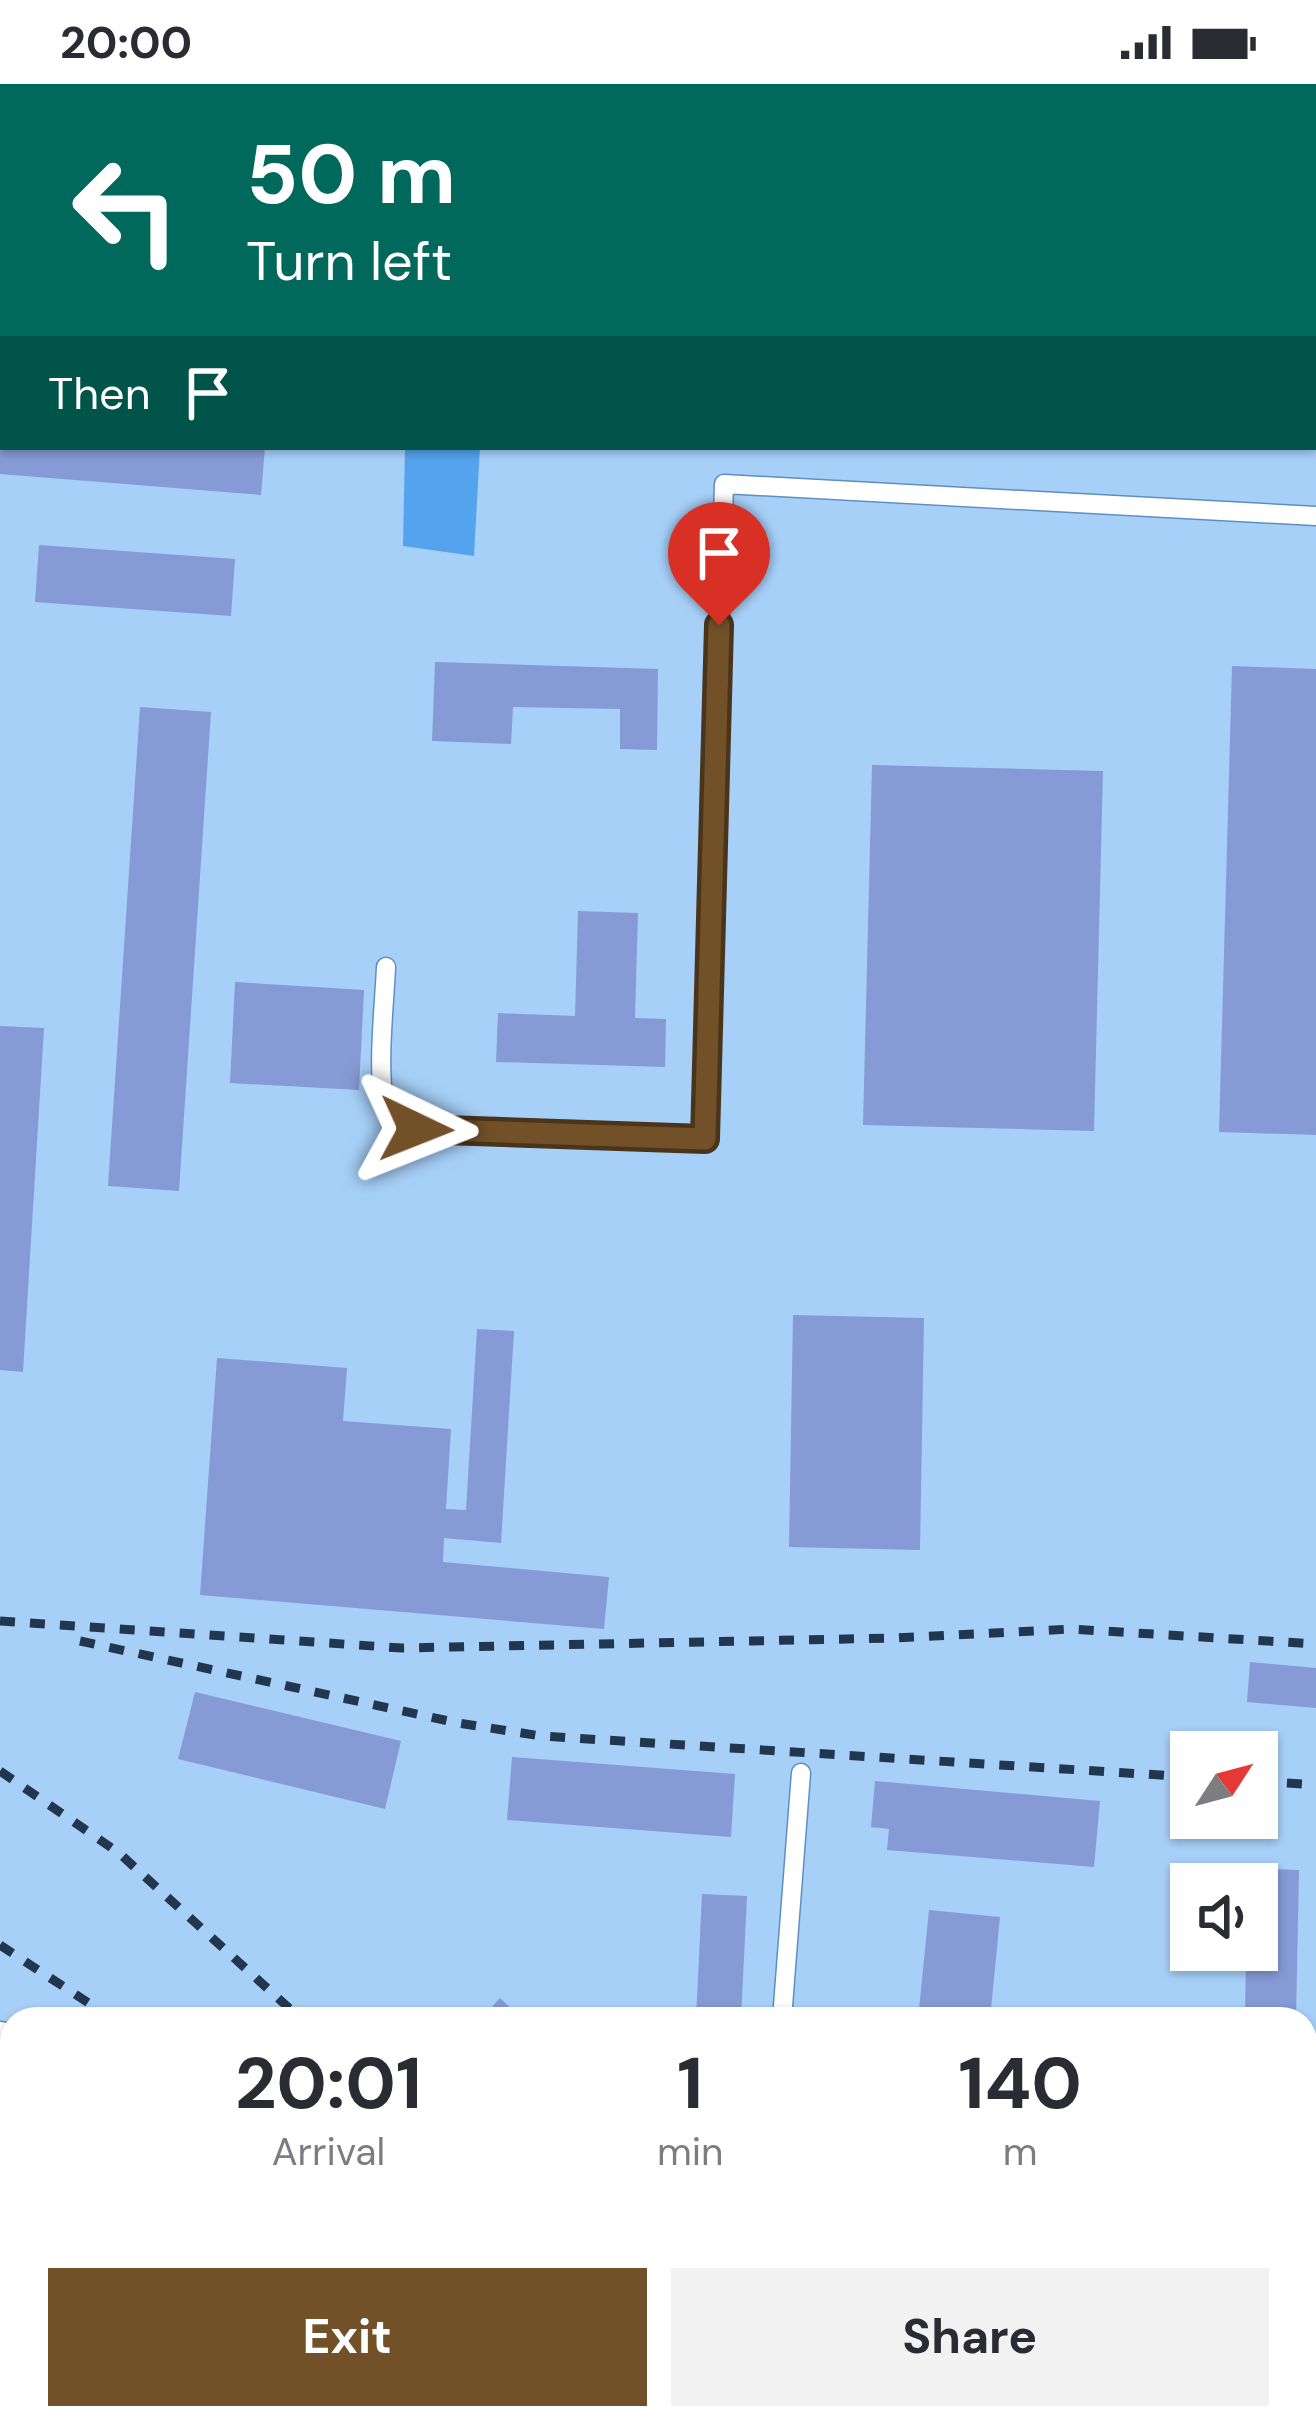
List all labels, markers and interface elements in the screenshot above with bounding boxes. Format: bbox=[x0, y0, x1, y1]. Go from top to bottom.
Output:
text: 20:00 bbox=[60, 13, 192, 72]
text: 50 m bbox=[246, 120, 456, 229]
icon: left bbox=[48, 132, 204, 288]
text: Turn left bbox=[246, 226, 452, 297]
icon: arrive bbox=[175, 360, 241, 426]
text: Then bbox=[48, 364, 151, 423]
pin bbox=[668, 502, 770, 625]
icon: arrive bbox=[686, 520, 752, 586]
position arrow bbox=[353, 1066, 479, 1192]
north arrow bbox=[1170, 1731, 1278, 1839]
map controls bbox=[1170, 1731, 1278, 1971]
button: sound bbox=[1170, 1863, 1278, 1971]
text: 20:01 bbox=[235, 2037, 422, 2130]
text: 1 bbox=[677, 2037, 703, 2130]
text: 140 bbox=[958, 2037, 1082, 2130]
text: Arrival bbox=[272, 2126, 385, 2177]
text: min bbox=[657, 2126, 723, 2177]
text: m bbox=[1003, 2126, 1038, 2177]
button: Exit bbox=[48, 2268, 647, 2406]
button: Share bbox=[671, 2268, 1269, 2406]

